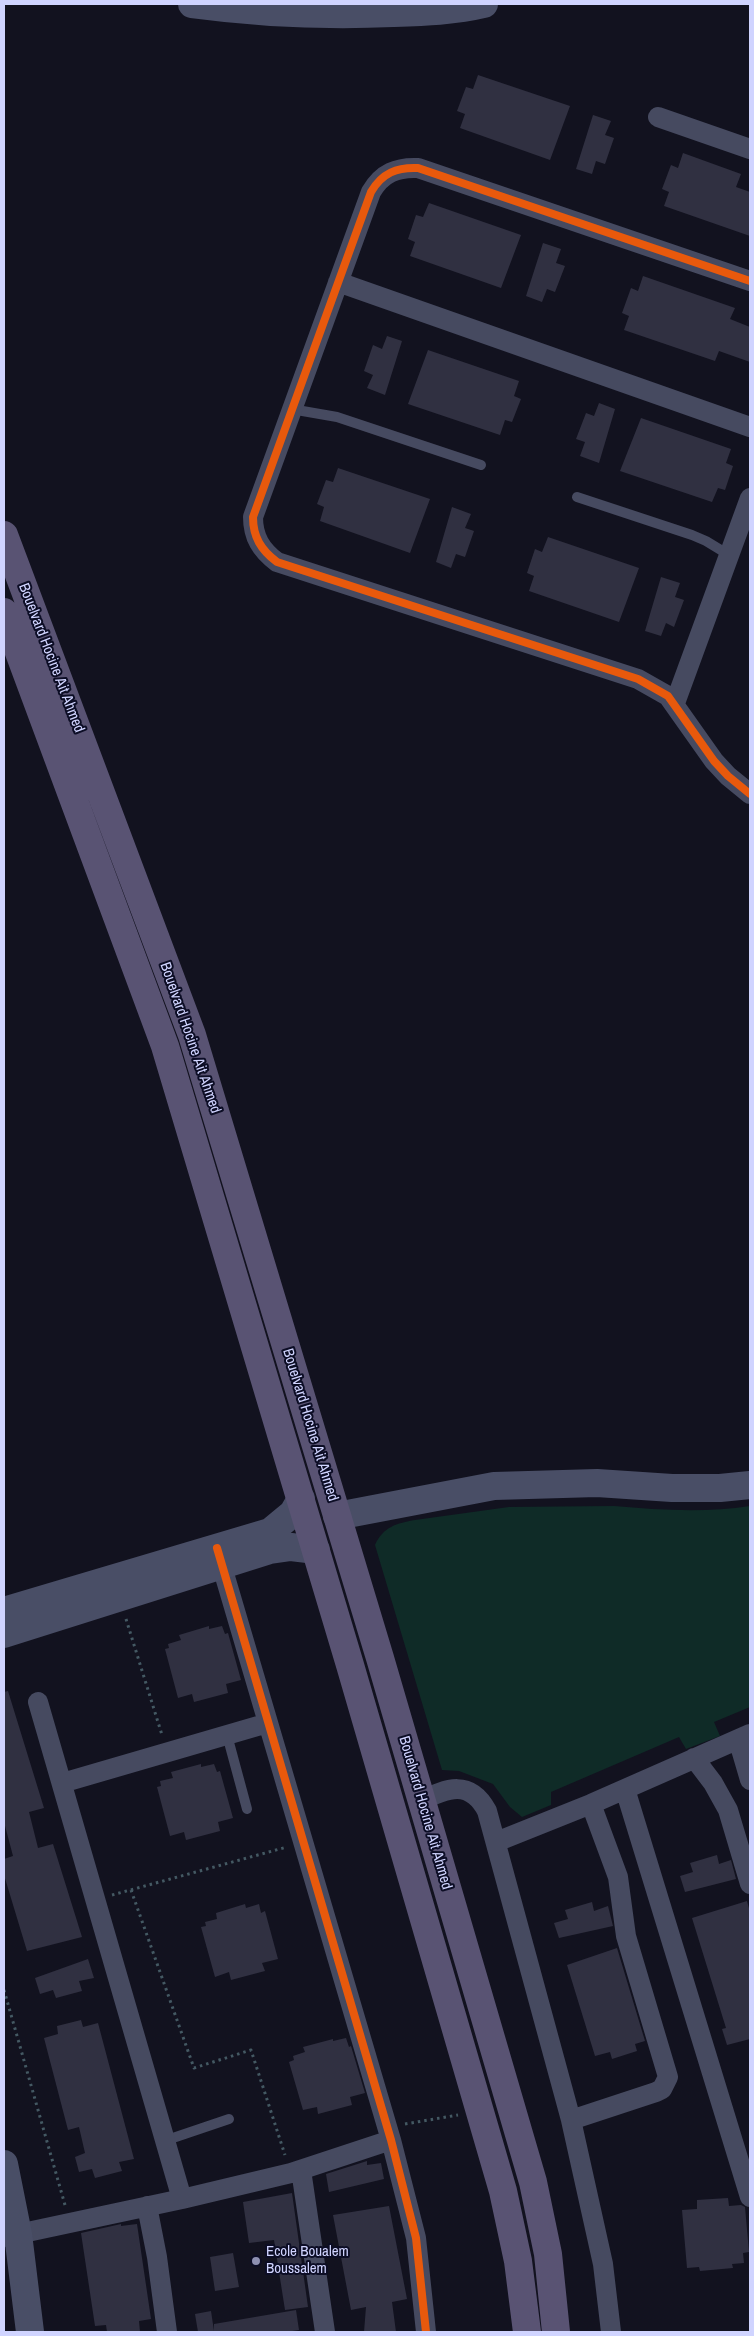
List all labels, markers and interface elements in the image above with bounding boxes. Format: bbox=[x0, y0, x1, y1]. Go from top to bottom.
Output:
street label: Bouelvard Hocine Ait Ahmed bbox=[14, 581, 88, 735]
street label: Bouelvard Hocine Ait Ahmed bbox=[156, 960, 224, 1116]
street label: Bouelvard Hocine Ait Ahmed bbox=[278, 1347, 342, 1503]
street label: Bouelvard Hocine Ait Ahmed bbox=[394, 1734, 456, 1892]
place label: Ecole Boualem Boussalem bbox=[266, 2243, 349, 2278]
marker: Ecole Boualem Boussalem bbox=[250, 2255, 262, 2267]

